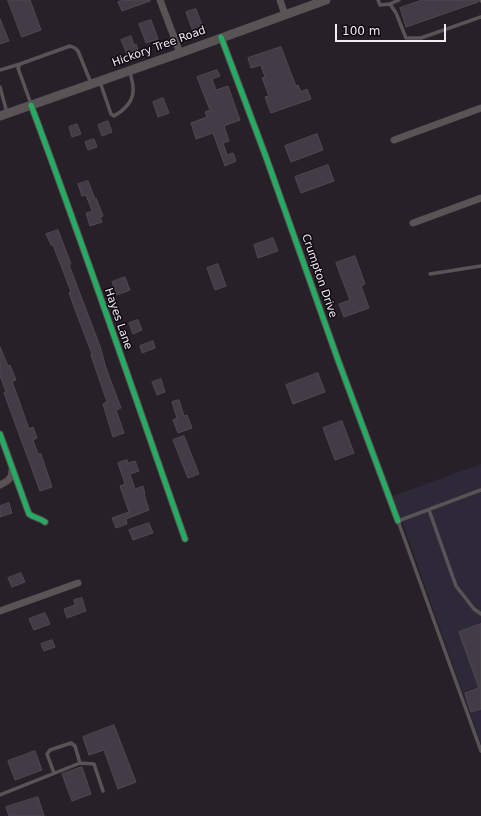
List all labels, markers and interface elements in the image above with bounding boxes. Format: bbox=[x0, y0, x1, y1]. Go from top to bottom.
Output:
scale bar bbox=[337, 16, 448, 42]
street label: Hickory Tree Road bbox=[110, 24, 208, 70]
text: 100 m bbox=[342, 24, 380, 38]
street label: Crumpton Drive bbox=[298, 232, 340, 320]
street label: Hayes Lane bbox=[101, 287, 135, 351]

